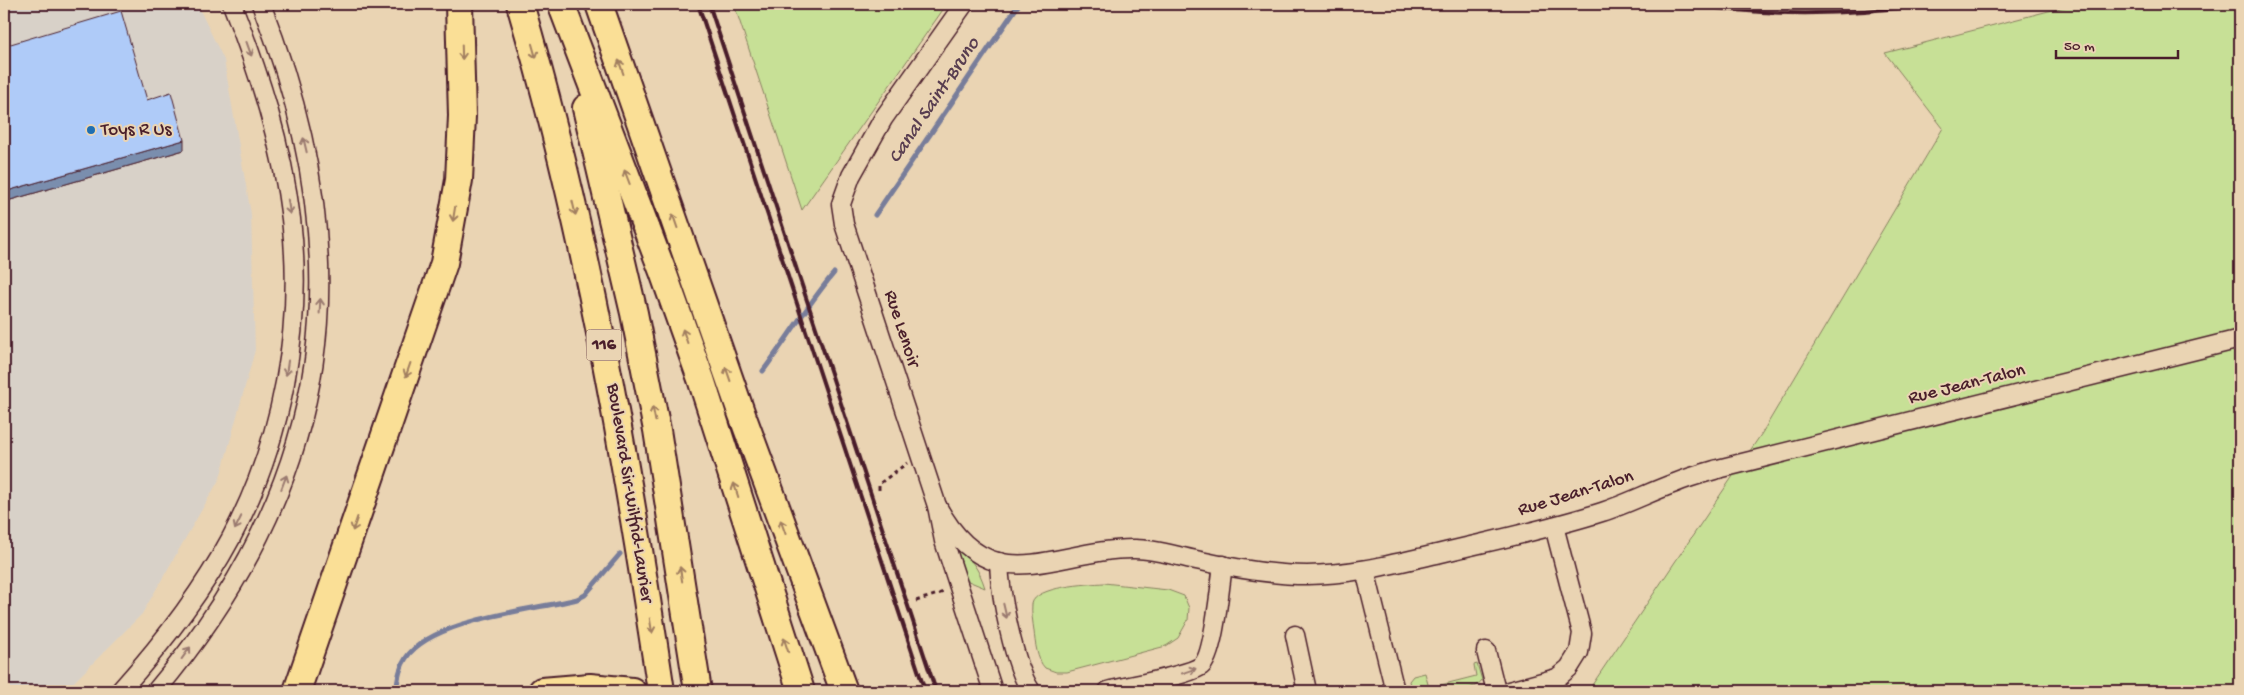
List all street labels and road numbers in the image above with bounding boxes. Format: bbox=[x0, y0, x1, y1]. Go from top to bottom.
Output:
street label: Rue Lenoir bbox=[878, 288, 925, 373]
road number: 116 bbox=[586, 330, 622, 360]
street label: Rue Jean-Talon bbox=[1906, 359, 2028, 411]
street label: Boulevard Sir-Wilfrid-Laurier bbox=[600, 381, 658, 606]
street label: Rue Jean-Talon bbox=[1515, 466, 1637, 522]

